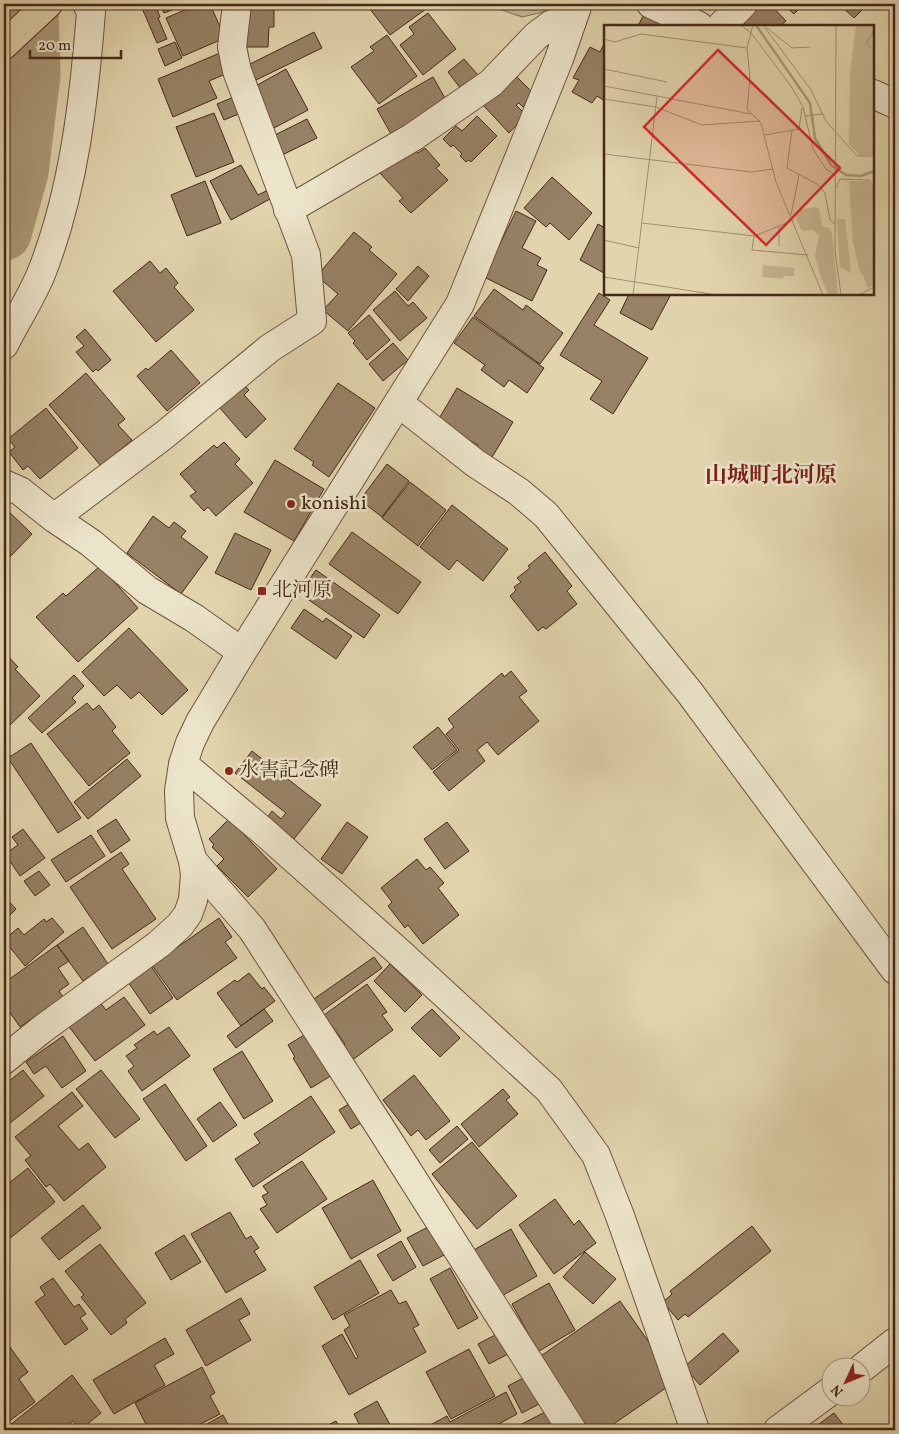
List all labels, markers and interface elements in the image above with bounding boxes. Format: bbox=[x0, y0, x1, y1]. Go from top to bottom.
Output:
inset map bbox=[604, 25, 874, 295]
scale bar bbox=[30, 28, 121, 60]
text: 20 m bbox=[38, 36, 71, 57]
district label: 山城町北河原 bbox=[705, 461, 837, 492]
place label: konishi bbox=[301, 490, 367, 518]
marker: konishi bbox=[285, 498, 297, 510]
place label: 北河原 bbox=[272, 577, 332, 605]
marker: 北河原 bbox=[256, 585, 268, 597]
place label: 水害記念碑 bbox=[239, 757, 339, 785]
marker: 水害記念碑 bbox=[223, 765, 235, 777]
north arrow bbox=[822, 1356, 872, 1406]
text: N bbox=[827, 1380, 848, 1400]

